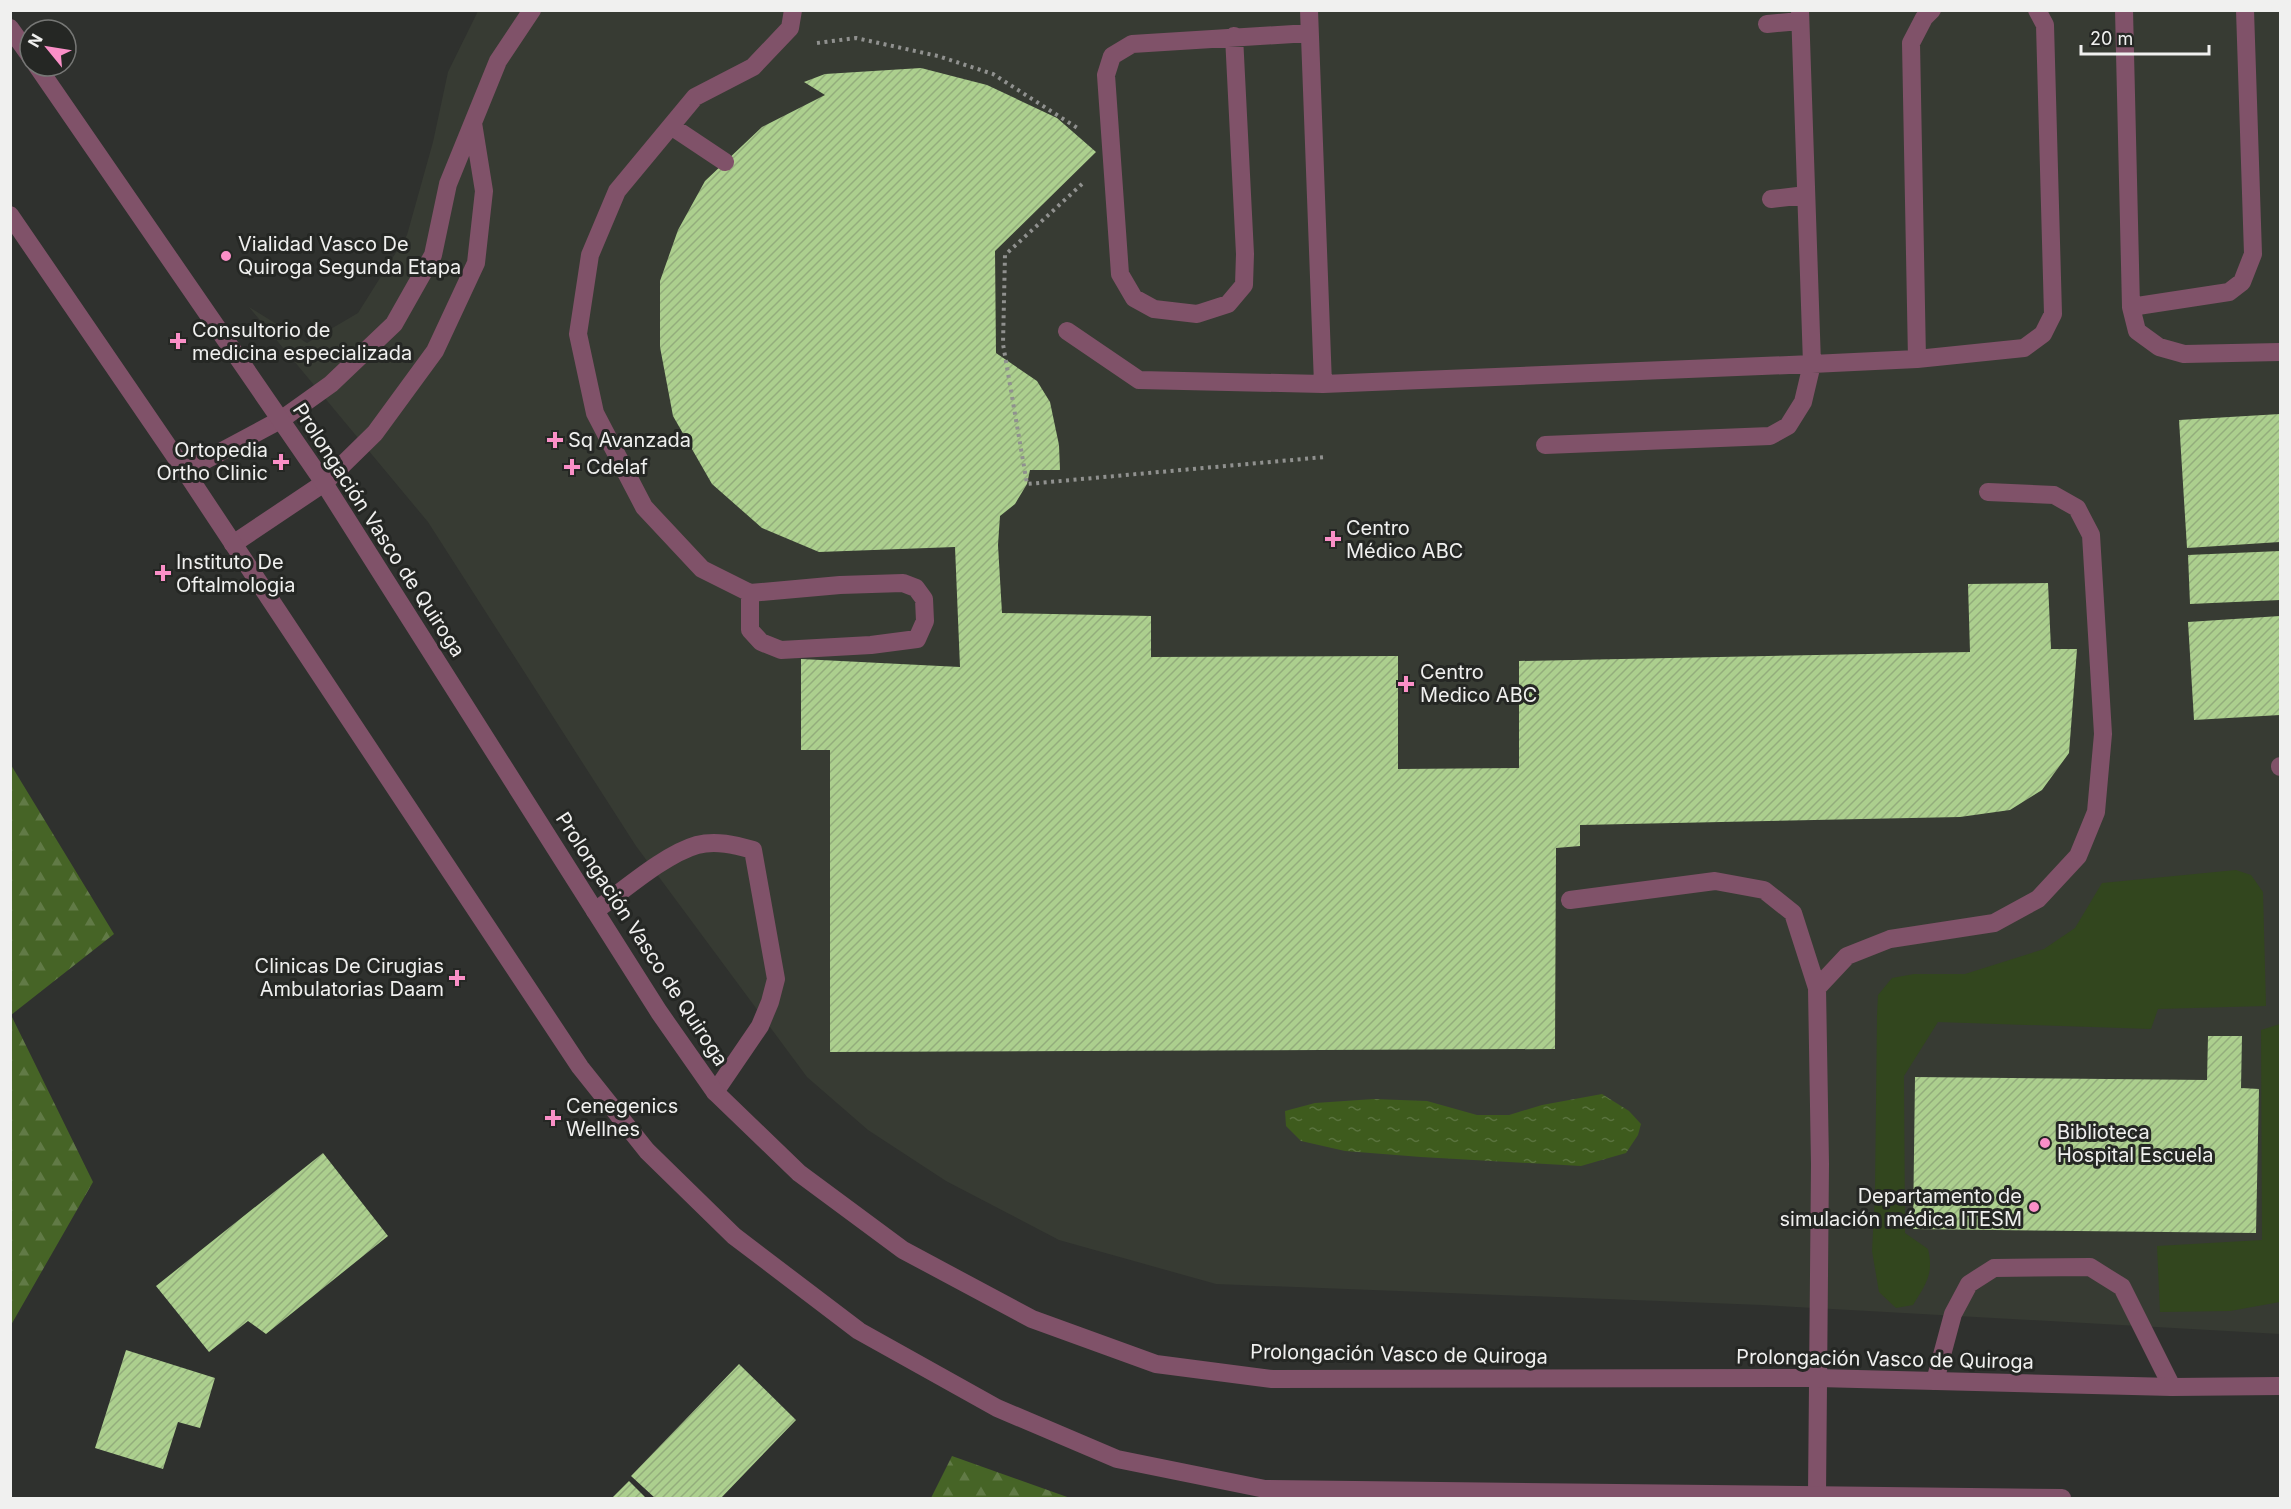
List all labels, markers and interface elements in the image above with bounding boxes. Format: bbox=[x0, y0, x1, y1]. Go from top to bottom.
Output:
north arrow bbox=[18, 18, 78, 78]
scale bar bbox=[2081, 18, 2208, 56]
text: 20 m bbox=[2090, 28, 2133, 49]
text: N bbox=[23, 30, 47, 51]
place label: Vialidad Vasco De Quiroga Segunda Etapa bbox=[238, 232, 461, 279]
marker: Vialidad Vasco De Quiroga Segunda Etapa bbox=[219, 249, 233, 263]
place label: Consultorio de medicina especializada bbox=[192, 318, 412, 365]
marker: Consultorio de medicina especializada bbox=[169, 332, 187, 350]
street label: Prolongación Vasco de Quiroga bbox=[288, 399, 470, 661]
place label: Sq Avanzada bbox=[568, 428, 691, 452]
marker: Sq Avanzada bbox=[546, 431, 564, 449]
place label: Ortopedia Ortho Clinic bbox=[156, 438, 268, 485]
marker: Ortopedia Ortho Clinic bbox=[272, 453, 290, 471]
place label: Cdelaf bbox=[586, 455, 649, 479]
marker: Cdelaf bbox=[563, 458, 581, 476]
place label: Centro Médico ABC bbox=[1346, 516, 1463, 563]
marker: Centro Médico ABC bbox=[1324, 530, 1342, 548]
place label: Instituto De Oftalmologia bbox=[176, 550, 295, 597]
marker: Instituto De Oftalmologia bbox=[154, 564, 172, 582]
place label: Centro Medico ABC bbox=[1420, 660, 1537, 707]
marker: Centro Medico ABC bbox=[1397, 675, 1415, 693]
street label: Prolongación Vasco de Quiroga bbox=[551, 808, 733, 1070]
place label: Clinicas De Cirugias Ambulatorias Daam bbox=[255, 954, 444, 1001]
marker: Clinicas De Cirugias Ambulatorias Daam bbox=[448, 969, 466, 987]
place label: Cenegenics Wellnes bbox=[566, 1094, 678, 1141]
marker: Cenegenics Wellnes bbox=[544, 1109, 562, 1127]
place label: Biblioteca Hospital Escuela bbox=[2057, 1120, 2213, 1167]
marker: Biblioteca Hospital Escuela bbox=[2038, 1136, 2052, 1150]
place label: Departamento de simulación médica ITESM bbox=[1780, 1184, 2022, 1231]
marker: Departamento de simulación médica ITESM bbox=[2027, 1200, 2041, 1214]
street label: Prolongación Vasco de Quiroga bbox=[1250, 1339, 1548, 1369]
street label: Prolongación Vasco de Quiroga bbox=[1736, 1344, 2034, 1374]

